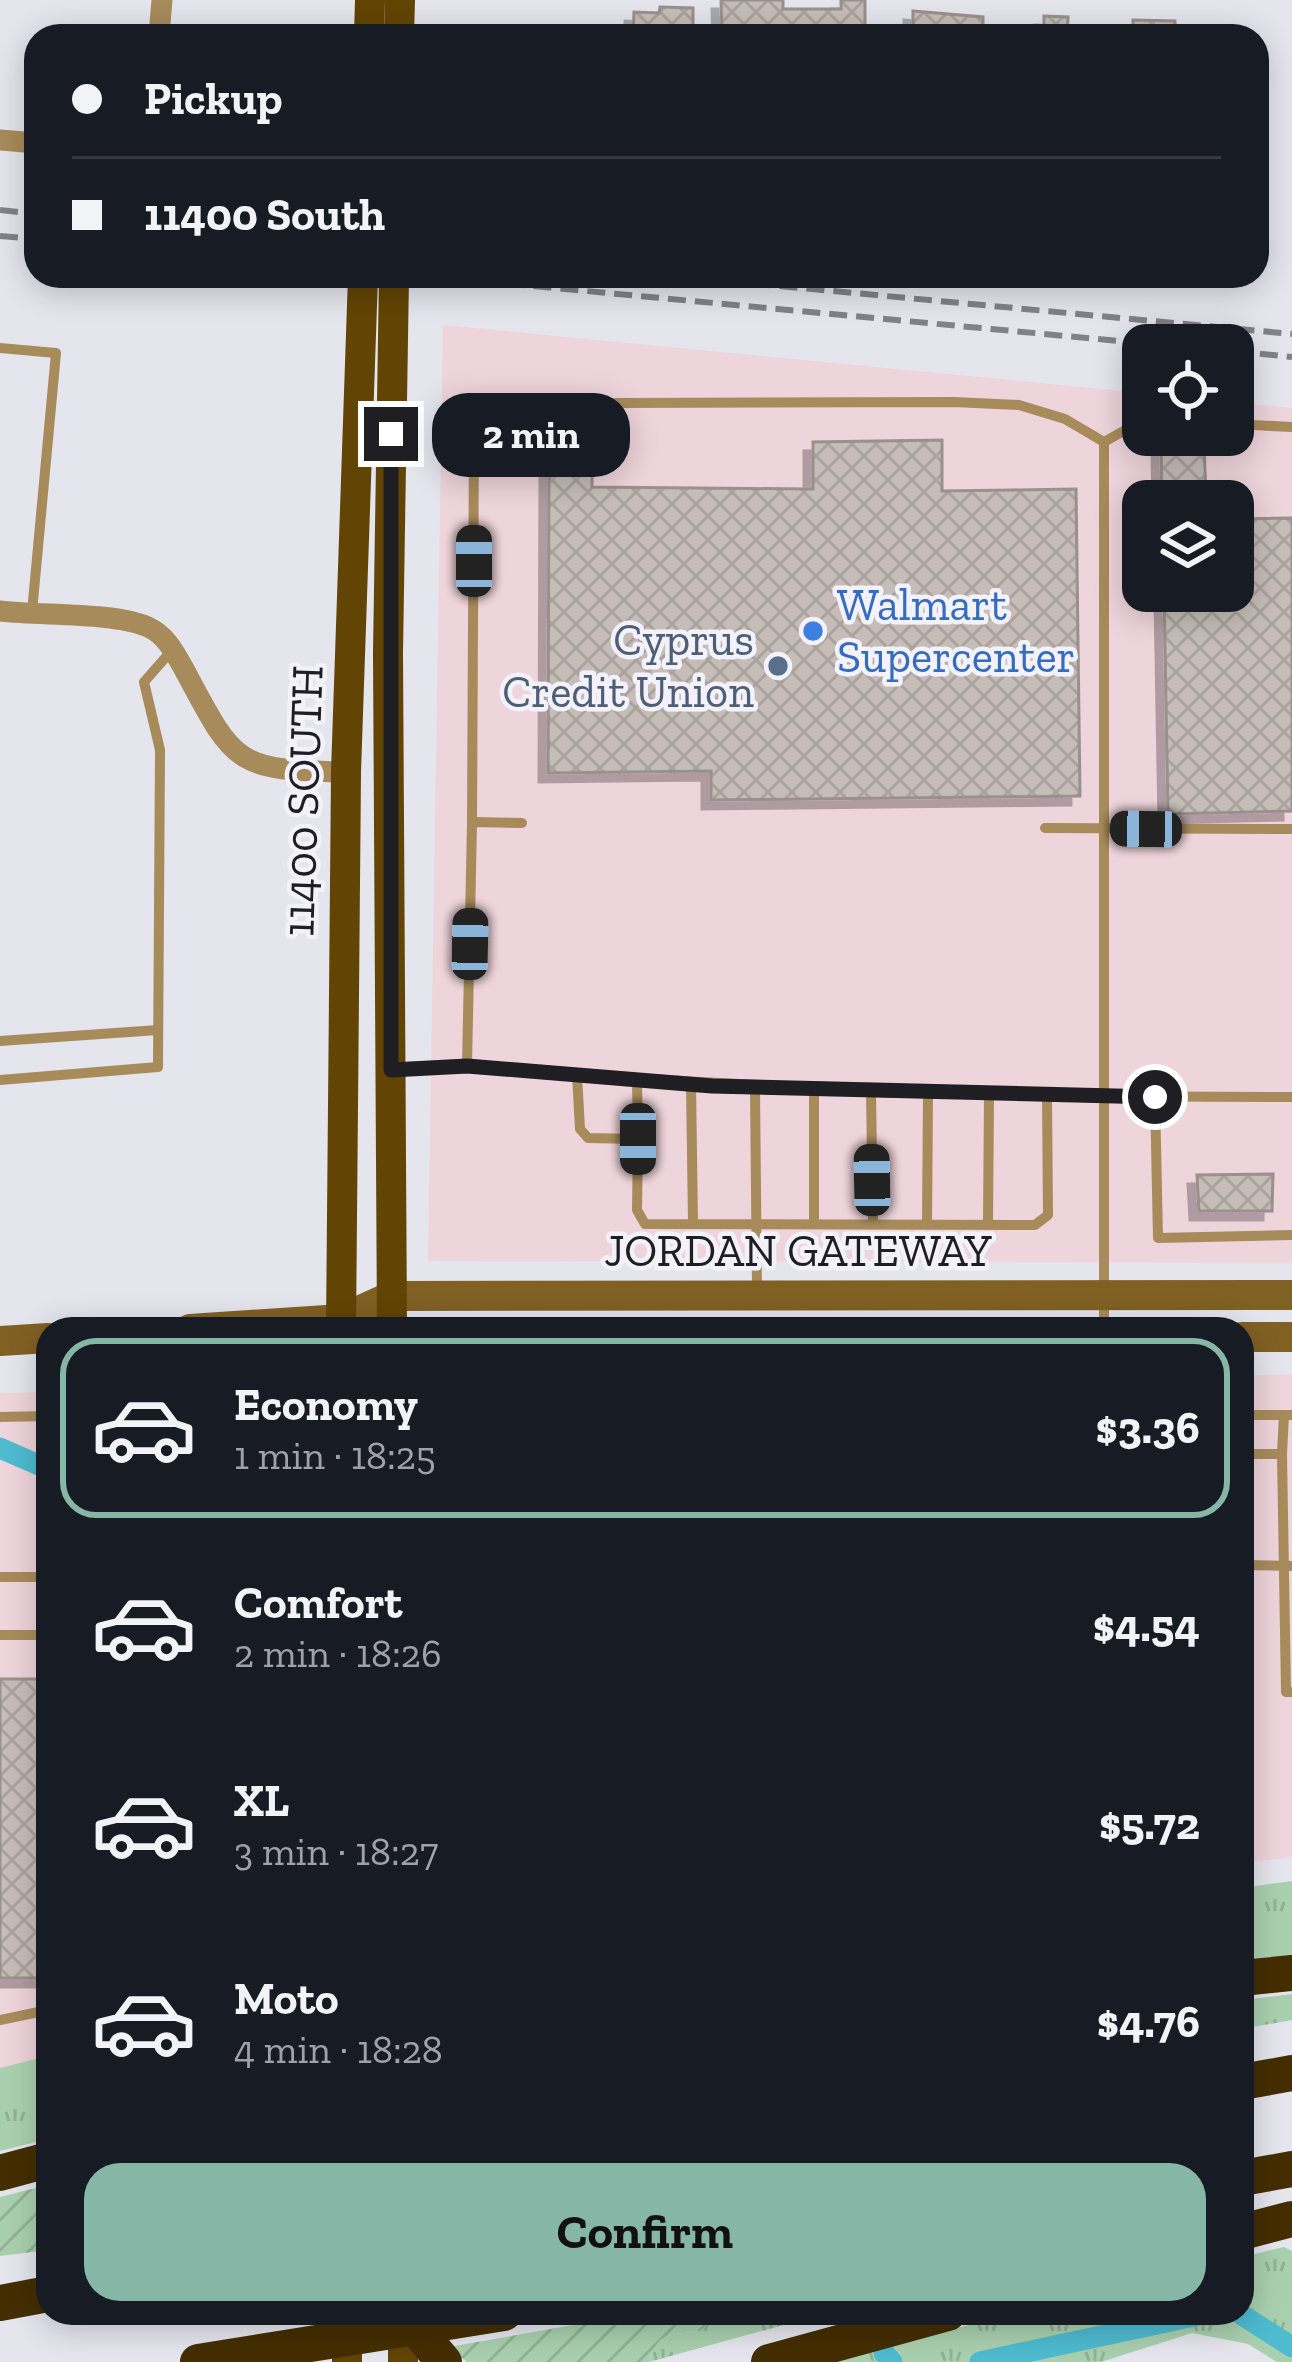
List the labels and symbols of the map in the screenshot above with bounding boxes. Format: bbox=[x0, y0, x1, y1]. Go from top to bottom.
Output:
callout: 2 min bbox=[433, 392, 631, 476]
route end bbox=[364, 407, 418, 461]
car bbox=[456, 525, 492, 597]
place label: Walmart Supercenter bbox=[837, 578, 1076, 684]
place label: Cyprus Credit Union bbox=[502, 613, 754, 719]
marker: Walmart Supercenter bbox=[800, 618, 826, 644]
marker: Cyprus Credit Union bbox=[765, 653, 791, 679]
street label: 11400 SOUTH bbox=[271, 664, 335, 938]
car bbox=[1110, 810, 1182, 848]
car bbox=[451, 908, 489, 980]
route start bbox=[1128, 1070, 1182, 1124]
car bbox=[620, 1103, 656, 1175]
car bbox=[853, 1144, 891, 1216]
street label: JORDAN GATEWAY bbox=[604, 1224, 992, 1278]

